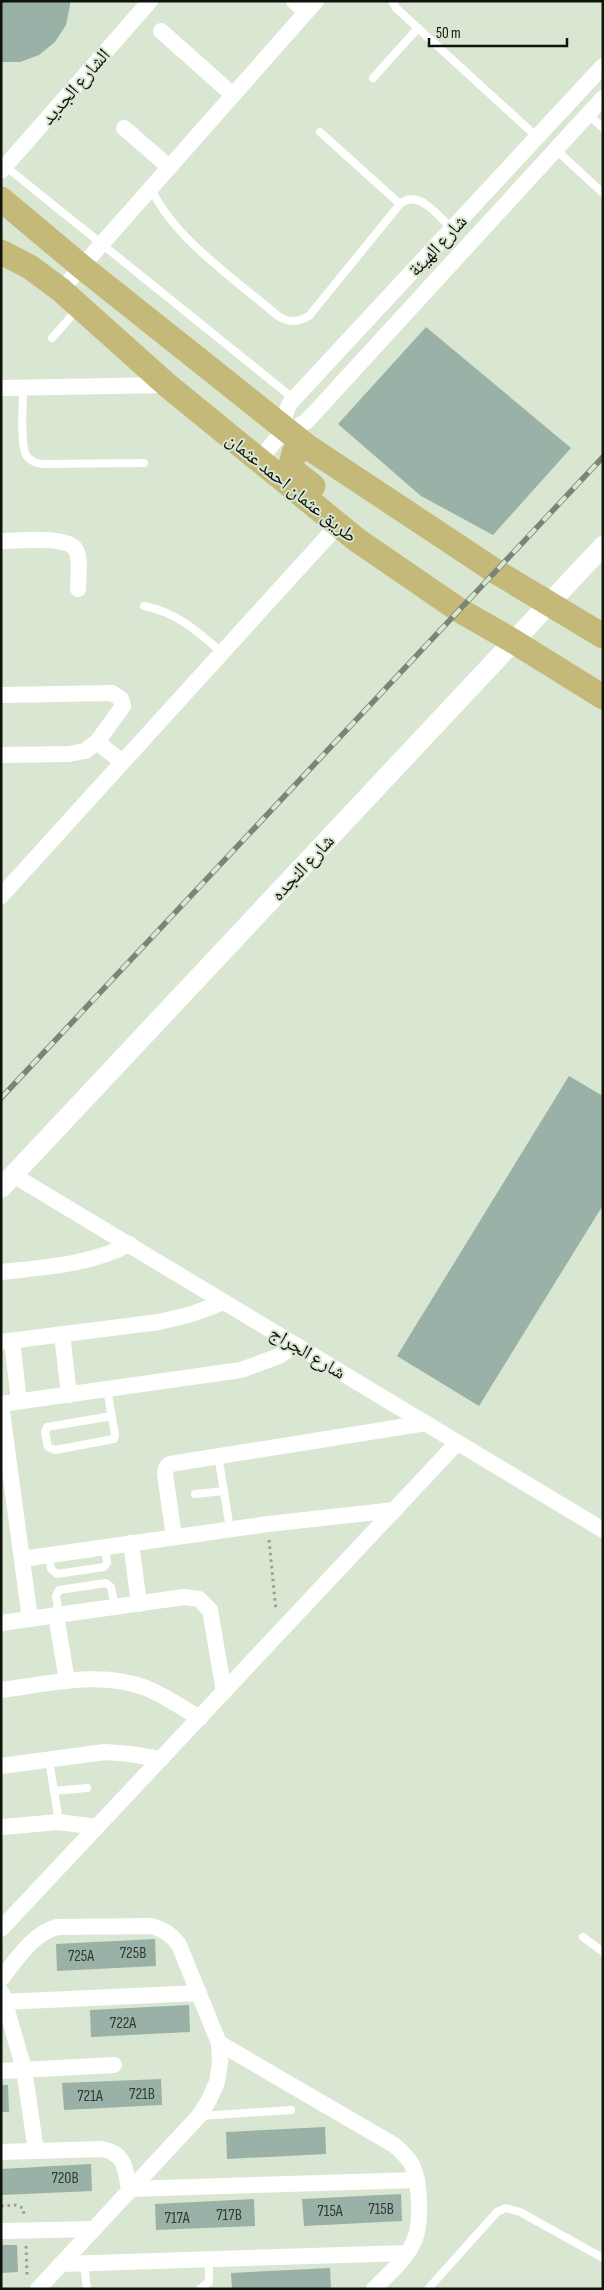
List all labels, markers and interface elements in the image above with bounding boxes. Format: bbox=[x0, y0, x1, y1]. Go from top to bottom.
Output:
scale bar bbox=[429, 15, 566, 47]
text: 50 m bbox=[436, 24, 461, 43]
street label: الشارع الجديد bbox=[37, 44, 115, 130]
street label: شارع الهيئة bbox=[404, 210, 472, 282]
street label: طريق عثمان احمد عثمان bbox=[221, 428, 361, 548]
street label: شارع النجده bbox=[267, 830, 340, 906]
street label: شارع الجراج bbox=[265, 1322, 349, 1385]
house number: 725B bbox=[120, 1944, 146, 1963]
house number: 725A bbox=[68, 1947, 94, 1966]
house number: 722A bbox=[110, 2014, 136, 2033]
house number: 721B bbox=[129, 2085, 155, 2104]
house number: 721A bbox=[77, 2087, 103, 2106]
house number: 720B bbox=[51, 2169, 79, 2188]
house number: 715B bbox=[368, 2200, 394, 2219]
house number: 715A bbox=[317, 2202, 343, 2221]
house number: 717B bbox=[216, 2206, 242, 2225]
house number: 717A bbox=[164, 2209, 190, 2228]

